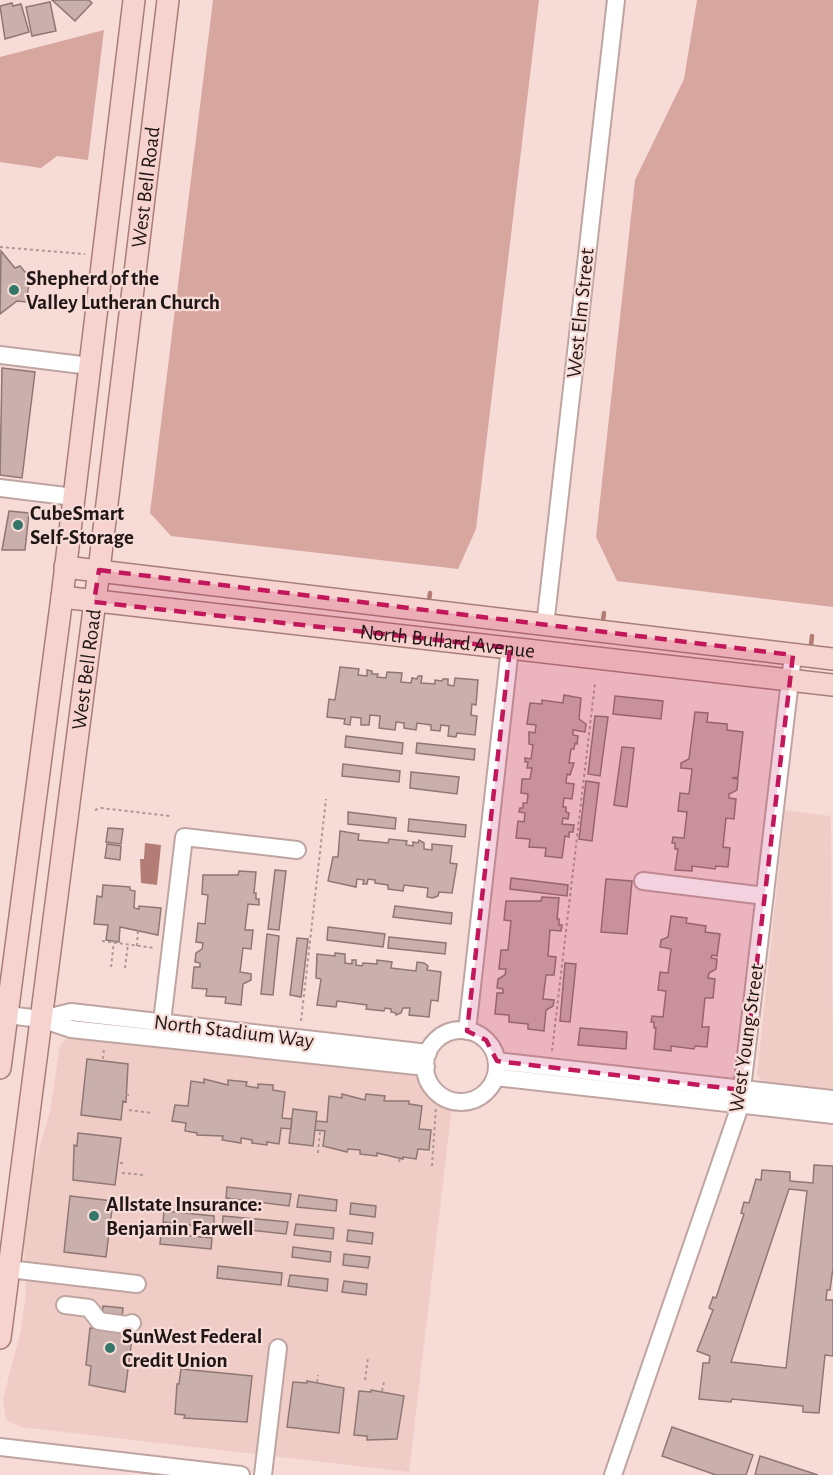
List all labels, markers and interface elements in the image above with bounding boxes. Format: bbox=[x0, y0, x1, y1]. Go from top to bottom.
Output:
street label: West Bell Road bbox=[128, 125, 164, 249]
street label: West Elm Street bbox=[563, 247, 598, 379]
place label: Shepherd of the Valley Lutheran Church bbox=[26, 268, 220, 313]
marker: Shepherd of the Valley Lutheran Church bbox=[7, 283, 21, 297]
place label: CubeSmart Self-Storage bbox=[30, 503, 134, 548]
marker: CubeSmart Self-Storage bbox=[11, 518, 25, 532]
street label: West Bell Road bbox=[68, 608, 105, 731]
street label: North Bullard Avenue bbox=[359, 621, 536, 662]
street label: West Young Street bbox=[726, 962, 767, 1114]
street label: North Stadium Way bbox=[153, 1011, 315, 1052]
place label: Allstate Insurance: Benjamin Farwell bbox=[106, 1194, 262, 1239]
marker: Allstate Insurance: Benjamin Farwell bbox=[87, 1209, 101, 1223]
place label: SunWest Federal Credit Union bbox=[122, 1326, 262, 1371]
marker: SunWest Federal Credit Union bbox=[103, 1341, 117, 1355]

